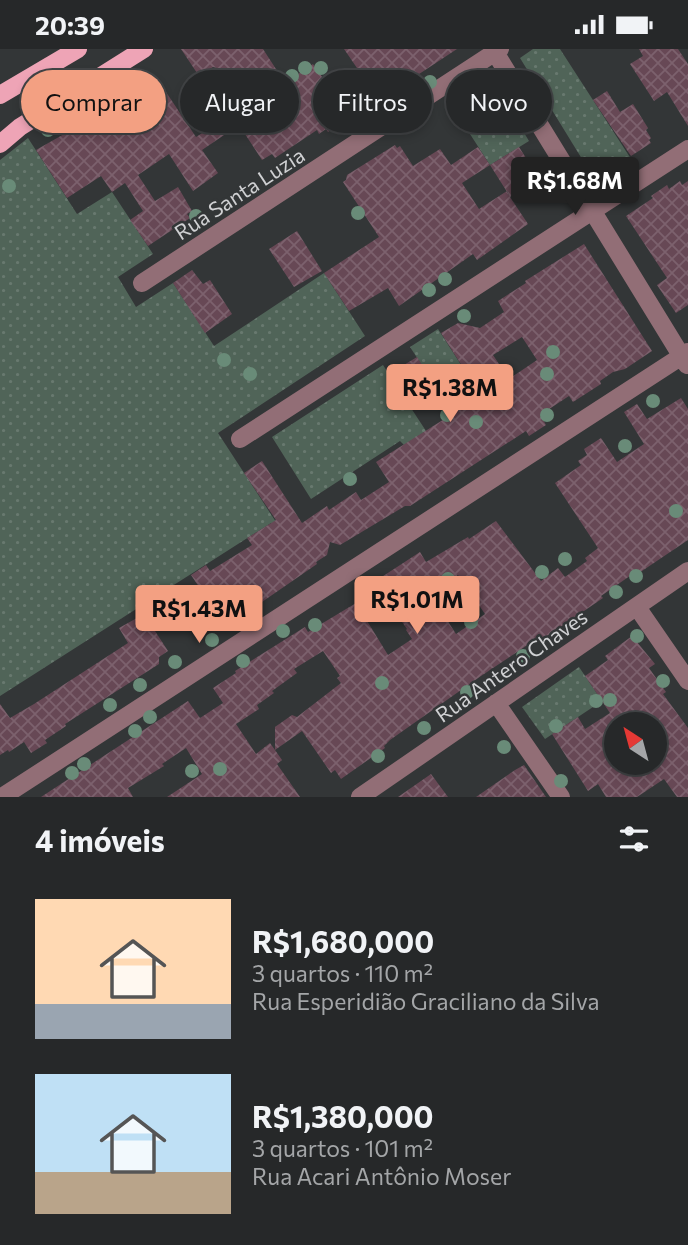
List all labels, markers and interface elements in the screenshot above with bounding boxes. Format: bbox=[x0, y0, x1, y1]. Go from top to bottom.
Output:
text: 20:39 bbox=[35, 9, 105, 40]
chip: Comprar bbox=[21, 70, 166, 133]
chip: Alugar bbox=[180, 70, 299, 133]
chip: Filtros bbox=[313, 70, 432, 133]
chip: Novo bbox=[446, 70, 552, 133]
street label: Rua Santa Luzia bbox=[169, 142, 309, 244]
pin: R$1.68M bbox=[510, 157, 640, 217]
text: R$1.68M bbox=[527, 166, 623, 194]
pin: R$1.38M bbox=[385, 365, 515, 424]
text: R$1.38M bbox=[402, 373, 498, 401]
pin: R$1.01M bbox=[352, 577, 482, 636]
pin: R$1.43M bbox=[134, 585, 264, 645]
text: R$1.01M bbox=[370, 585, 464, 613]
text: R$1.43M bbox=[151, 594, 247, 622]
street label: Rua Antero Chaves bbox=[430, 603, 592, 727]
north arrow bbox=[604, 712, 667, 775]
map controls bbox=[604, 712, 667, 775]
icon: filters bbox=[615, 820, 653, 858]
text: 4 imóveis bbox=[35, 821, 165, 858]
text: R$1,680,000 bbox=[252, 922, 434, 959]
icon: home bbox=[91, 927, 175, 1011]
text: 3 quartos · 110 m² bbox=[252, 959, 433, 987]
text: Rua Esperidião Graciliano da Silva bbox=[252, 987, 600, 1015]
text: R$1,380,000 bbox=[252, 1097, 434, 1134]
icon: home bbox=[91, 1102, 175, 1186]
text: 3 quartos · 101 m² bbox=[252, 1134, 433, 1162]
text: Rua Acari Antônio Moser bbox=[252, 1162, 511, 1190]

